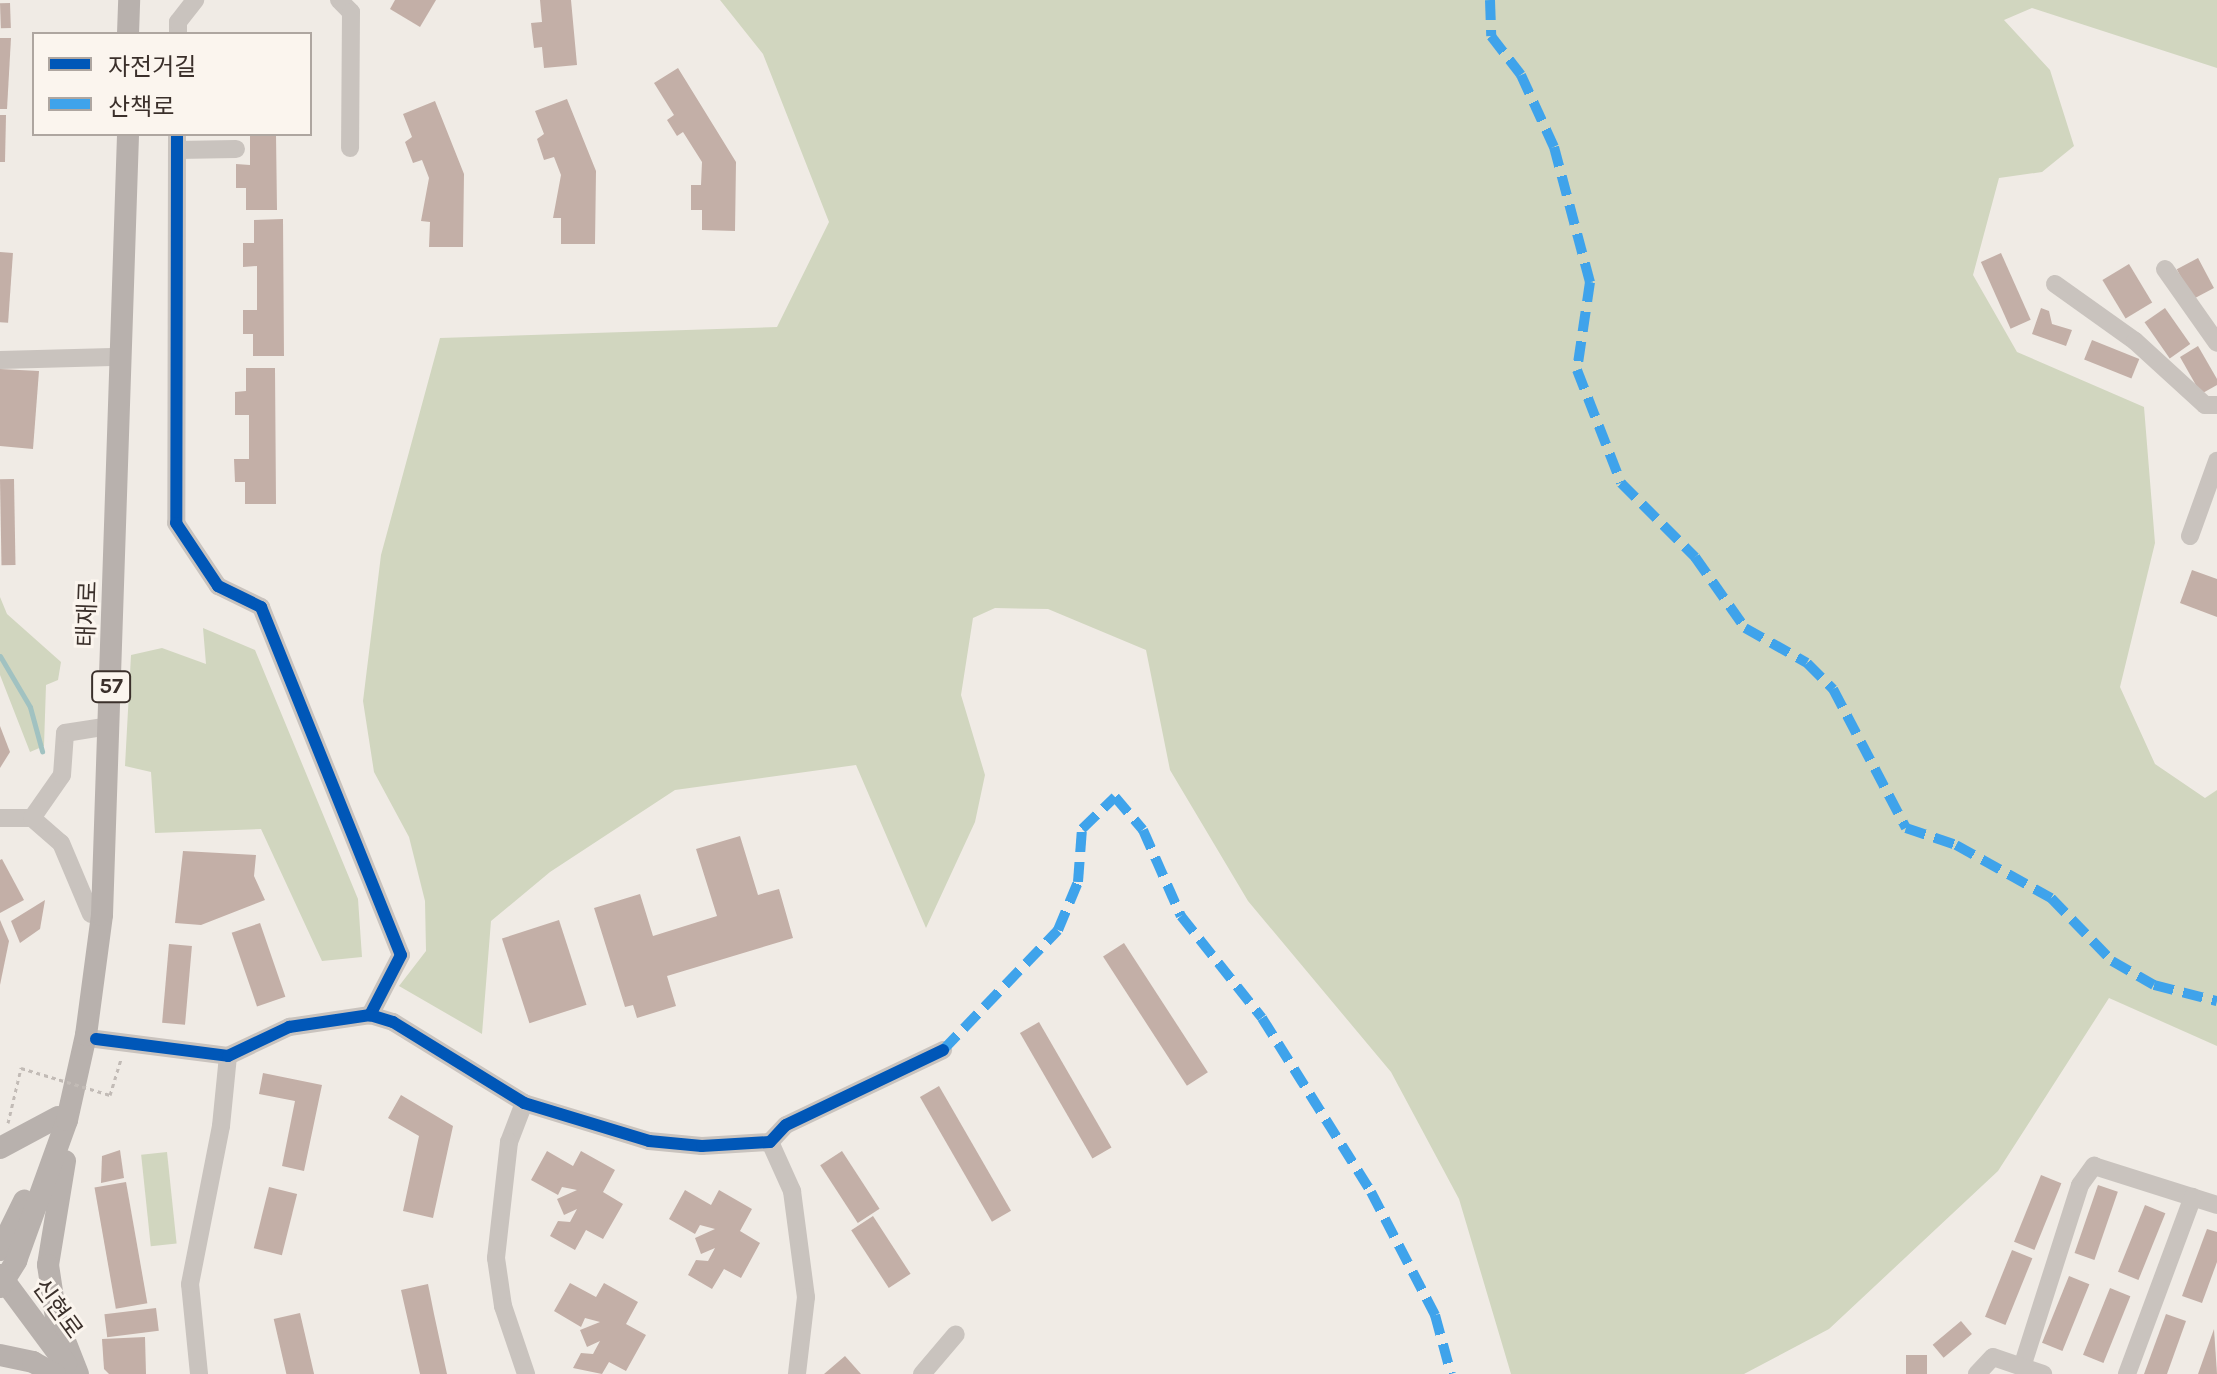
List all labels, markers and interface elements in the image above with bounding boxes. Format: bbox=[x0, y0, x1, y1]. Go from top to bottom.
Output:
legend bbox=[32, 32, 312, 136]
text: 자전거길 bbox=[108, 53, 196, 81]
text: 산책로 bbox=[108, 93, 174, 121]
street label: 태재로 bbox=[72, 580, 104, 648]
road number: 57 bbox=[91, 669, 131, 705]
street label: 신현로 bbox=[26, 1274, 88, 1344]

